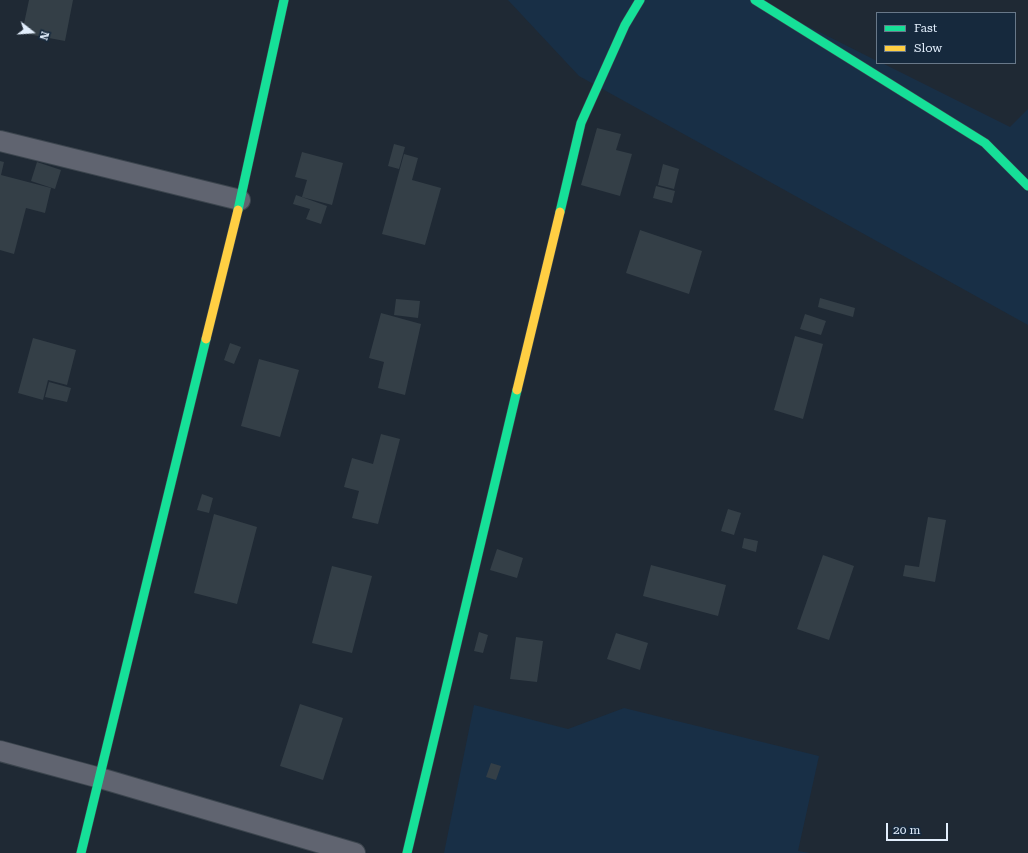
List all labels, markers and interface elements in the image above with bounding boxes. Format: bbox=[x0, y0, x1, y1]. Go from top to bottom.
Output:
north arrow bbox=[12, 12, 52, 52]
legend bbox=[876, 12, 1016, 64]
text: Fast bbox=[914, 21, 937, 35]
text: N bbox=[36, 30, 51, 42]
text: Slow bbox=[914, 41, 942, 55]
scale bar bbox=[888, 815, 950, 841]
text: 20 m bbox=[893, 823, 920, 837]

